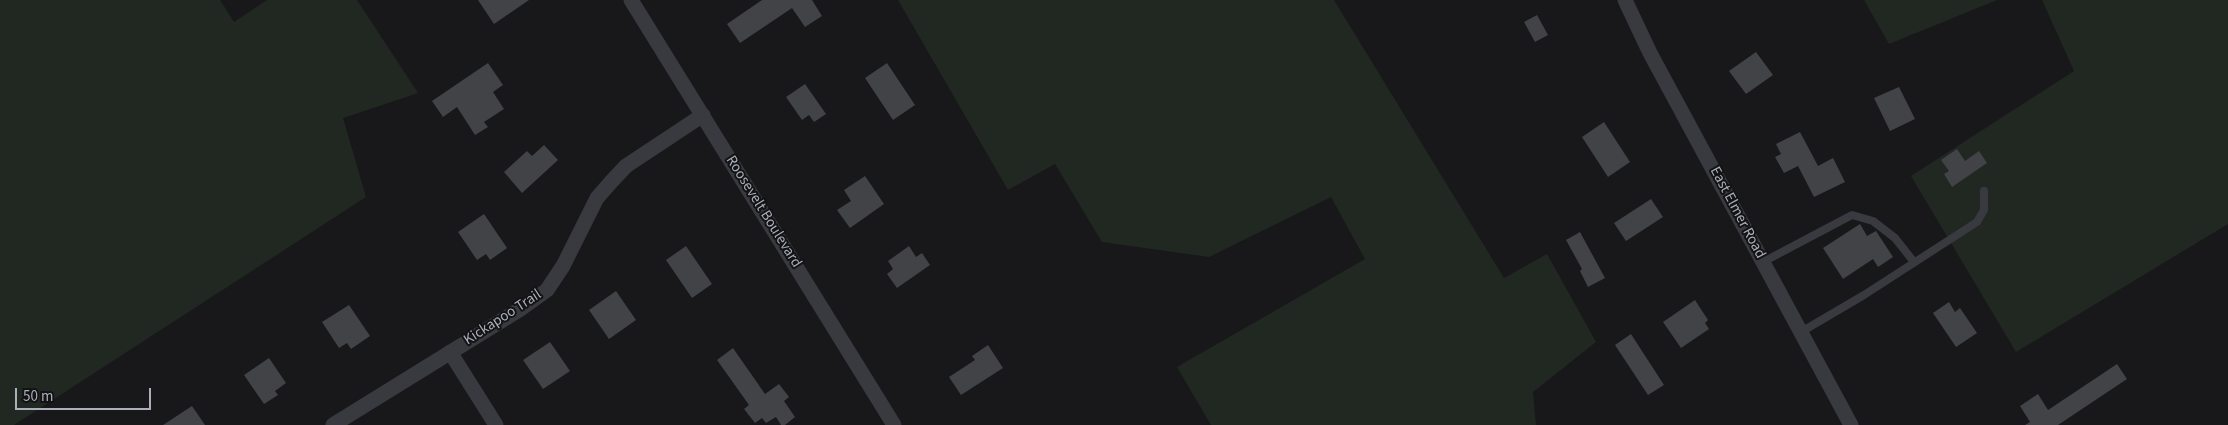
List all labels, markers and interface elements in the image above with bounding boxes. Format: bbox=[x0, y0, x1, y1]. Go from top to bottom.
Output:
street label: Roosevelt Boulevard bbox=[721, 153, 805, 271]
street label: East Elmer Road bbox=[1705, 164, 1769, 262]
street label: Kickapoo Trail bbox=[461, 286, 545, 350]
scale bar bbox=[18, 378, 154, 410]
text: 50 m bbox=[23, 386, 53, 407]

